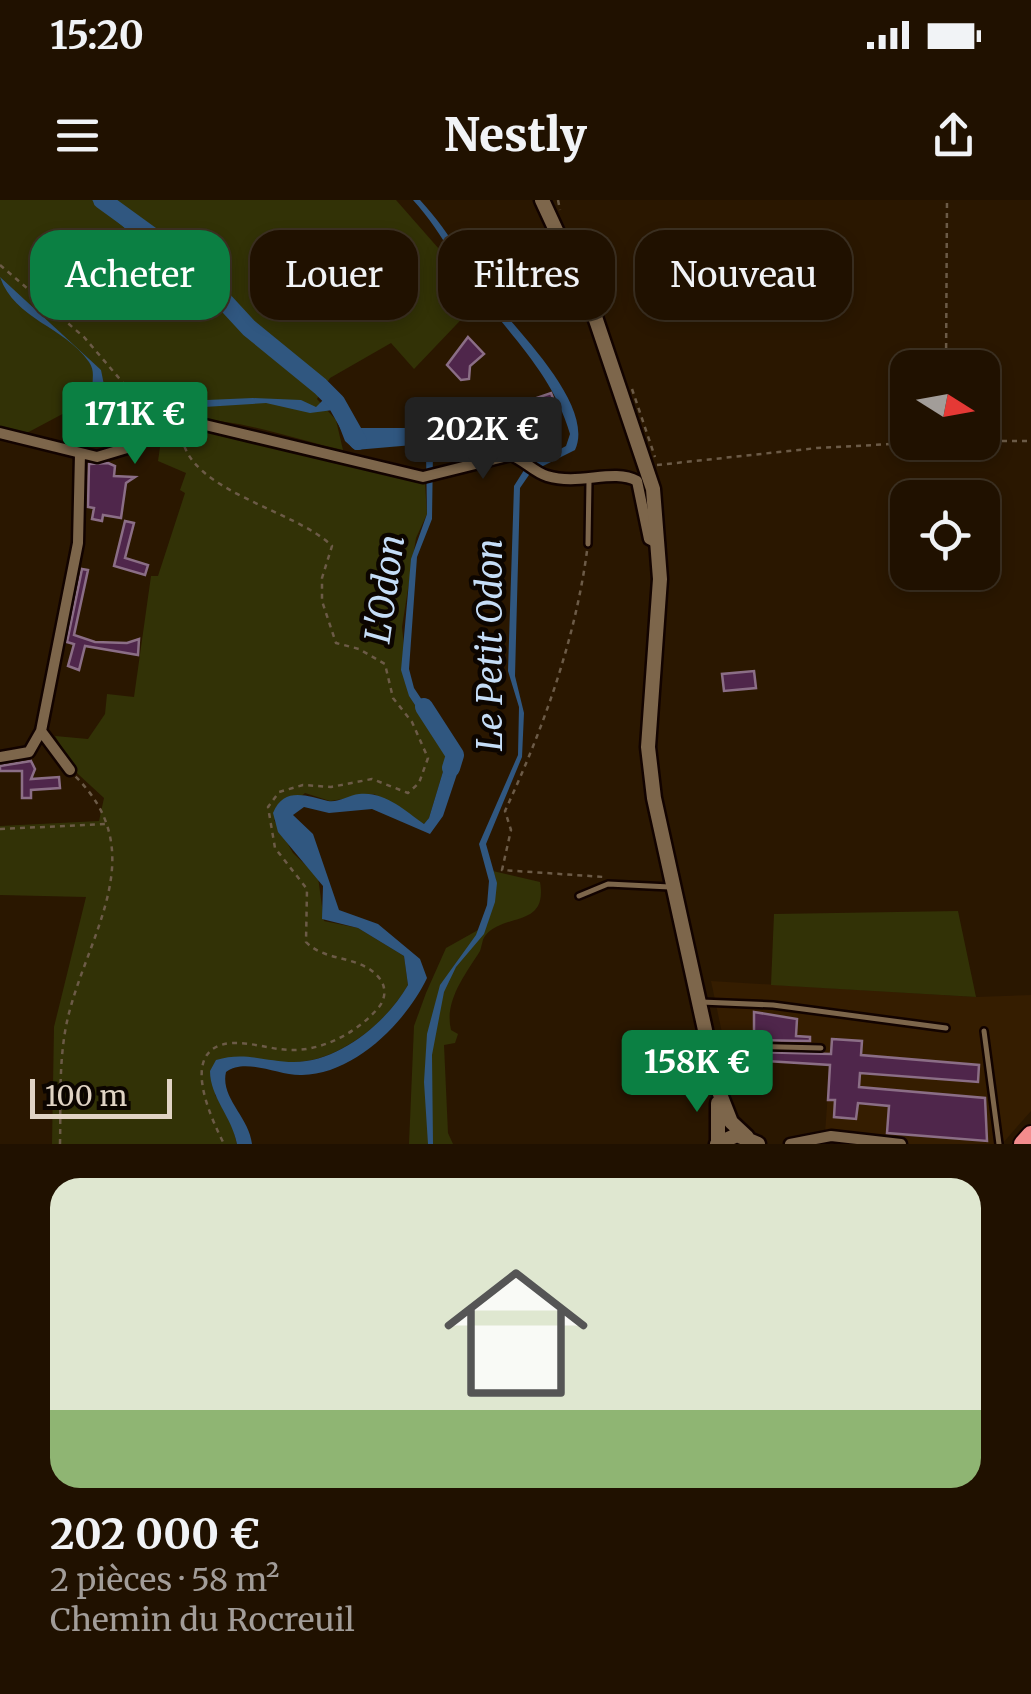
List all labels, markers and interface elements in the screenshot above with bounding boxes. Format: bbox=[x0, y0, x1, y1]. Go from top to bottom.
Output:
text: 15:20 bbox=[50, 12, 144, 59]
text: Nestly bbox=[444, 107, 587, 163]
icon: menu bbox=[50, 108, 105, 163]
icon: share bbox=[926, 108, 981, 163]
chip: Acheter bbox=[30, 230, 230, 320]
chip: Louer bbox=[250, 230, 418, 320]
chip: Filtres bbox=[438, 230, 615, 320]
chip: Nouveau bbox=[635, 230, 852, 320]
north arrow bbox=[890, 350, 1000, 460]
map controls bbox=[890, 350, 1000, 590]
pin: 171K € bbox=[54, 382, 216, 467]
text: 171K € bbox=[84, 394, 186, 434]
pin: 202K € bbox=[402, 397, 564, 482]
text: 202K € bbox=[427, 409, 539, 449]
button: locate bbox=[890, 480, 1000, 590]
water label: L'Odon bbox=[356, 532, 414, 646]
water label: Le Petit Odon bbox=[468, 539, 512, 751]
pin: 158K € bbox=[616, 1030, 778, 1115]
text: 158K € bbox=[644, 1042, 750, 1082]
scale bar bbox=[30, 1074, 172, 1118]
text: 100 m bbox=[45, 1078, 127, 1114]
icon: home bbox=[426, 1243, 606, 1423]
text: 202 000 € bbox=[50, 1508, 260, 1560]
text: 2 pièces · 58 m² bbox=[50, 1560, 280, 1600]
text: Chemin du Rocreuil bbox=[50, 1600, 355, 1640]

